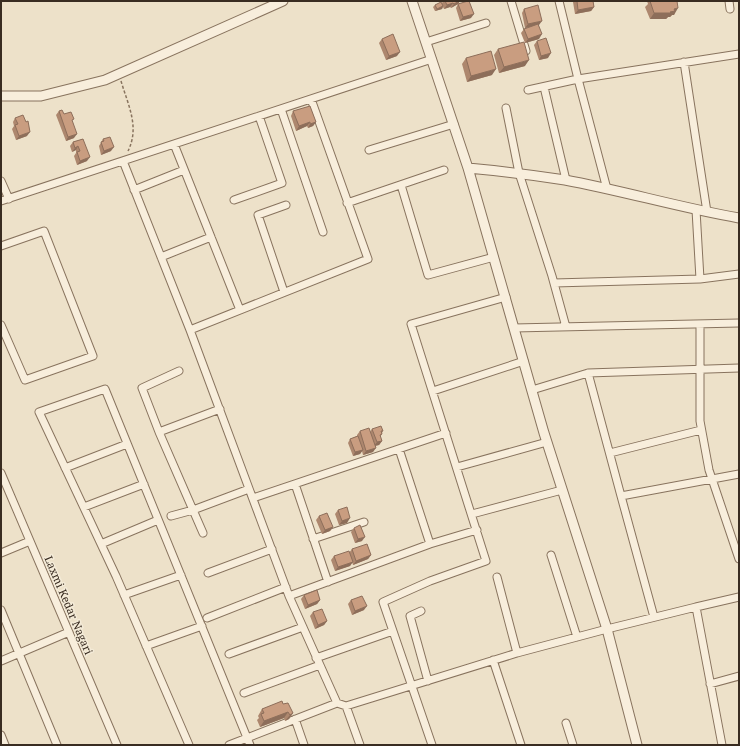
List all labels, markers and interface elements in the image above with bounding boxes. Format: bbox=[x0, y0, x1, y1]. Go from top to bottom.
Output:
street label: Laxmi Kedar Nagari bbox=[41, 553, 97, 657]

